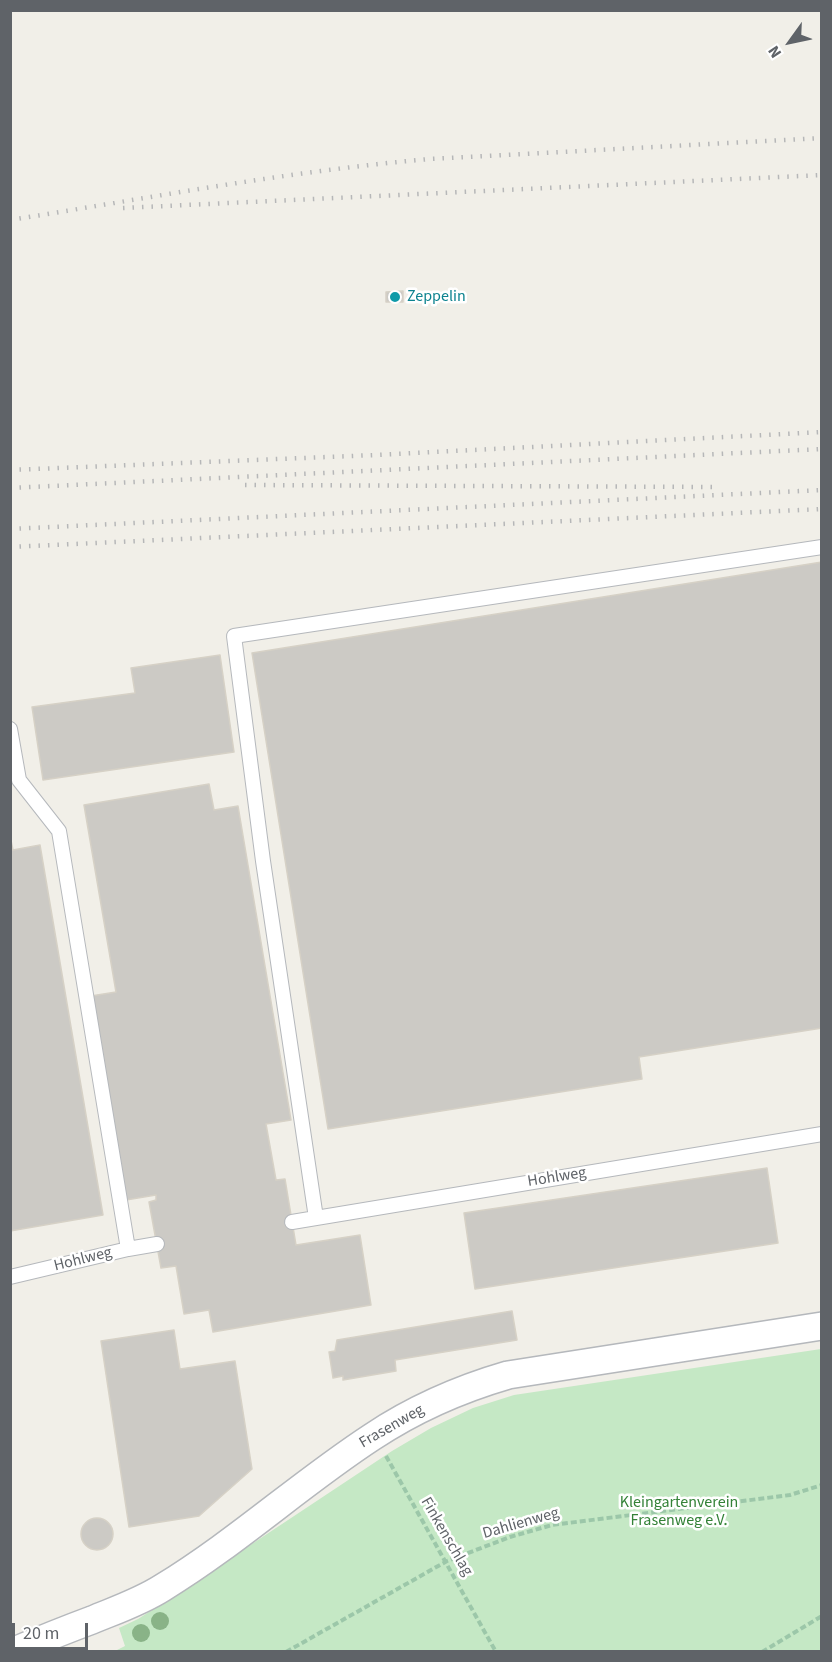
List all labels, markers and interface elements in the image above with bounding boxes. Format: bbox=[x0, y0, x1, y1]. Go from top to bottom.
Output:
north arrow bbox=[760, 12, 820, 72]
text: N bbox=[763, 41, 787, 62]
place label: Zeppelin bbox=[407, 287, 466, 307]
marker: Zeppelin bbox=[388, 290, 402, 304]
street label: Hohlweg bbox=[526, 1164, 588, 1192]
street label: Hohlweg bbox=[52, 1244, 114, 1276]
street label: Frasenweg bbox=[356, 1401, 428, 1453]
park label: Kleingartenverein Frasenweg e.V. bbox=[620, 1493, 738, 1531]
street label: Finkenschlag bbox=[416, 1494, 476, 1580]
street label: Dahlienweg bbox=[481, 1504, 561, 1544]
scale bar bbox=[15, 1611, 92, 1649]
text: 20 m bbox=[23, 1621, 59, 1646]

